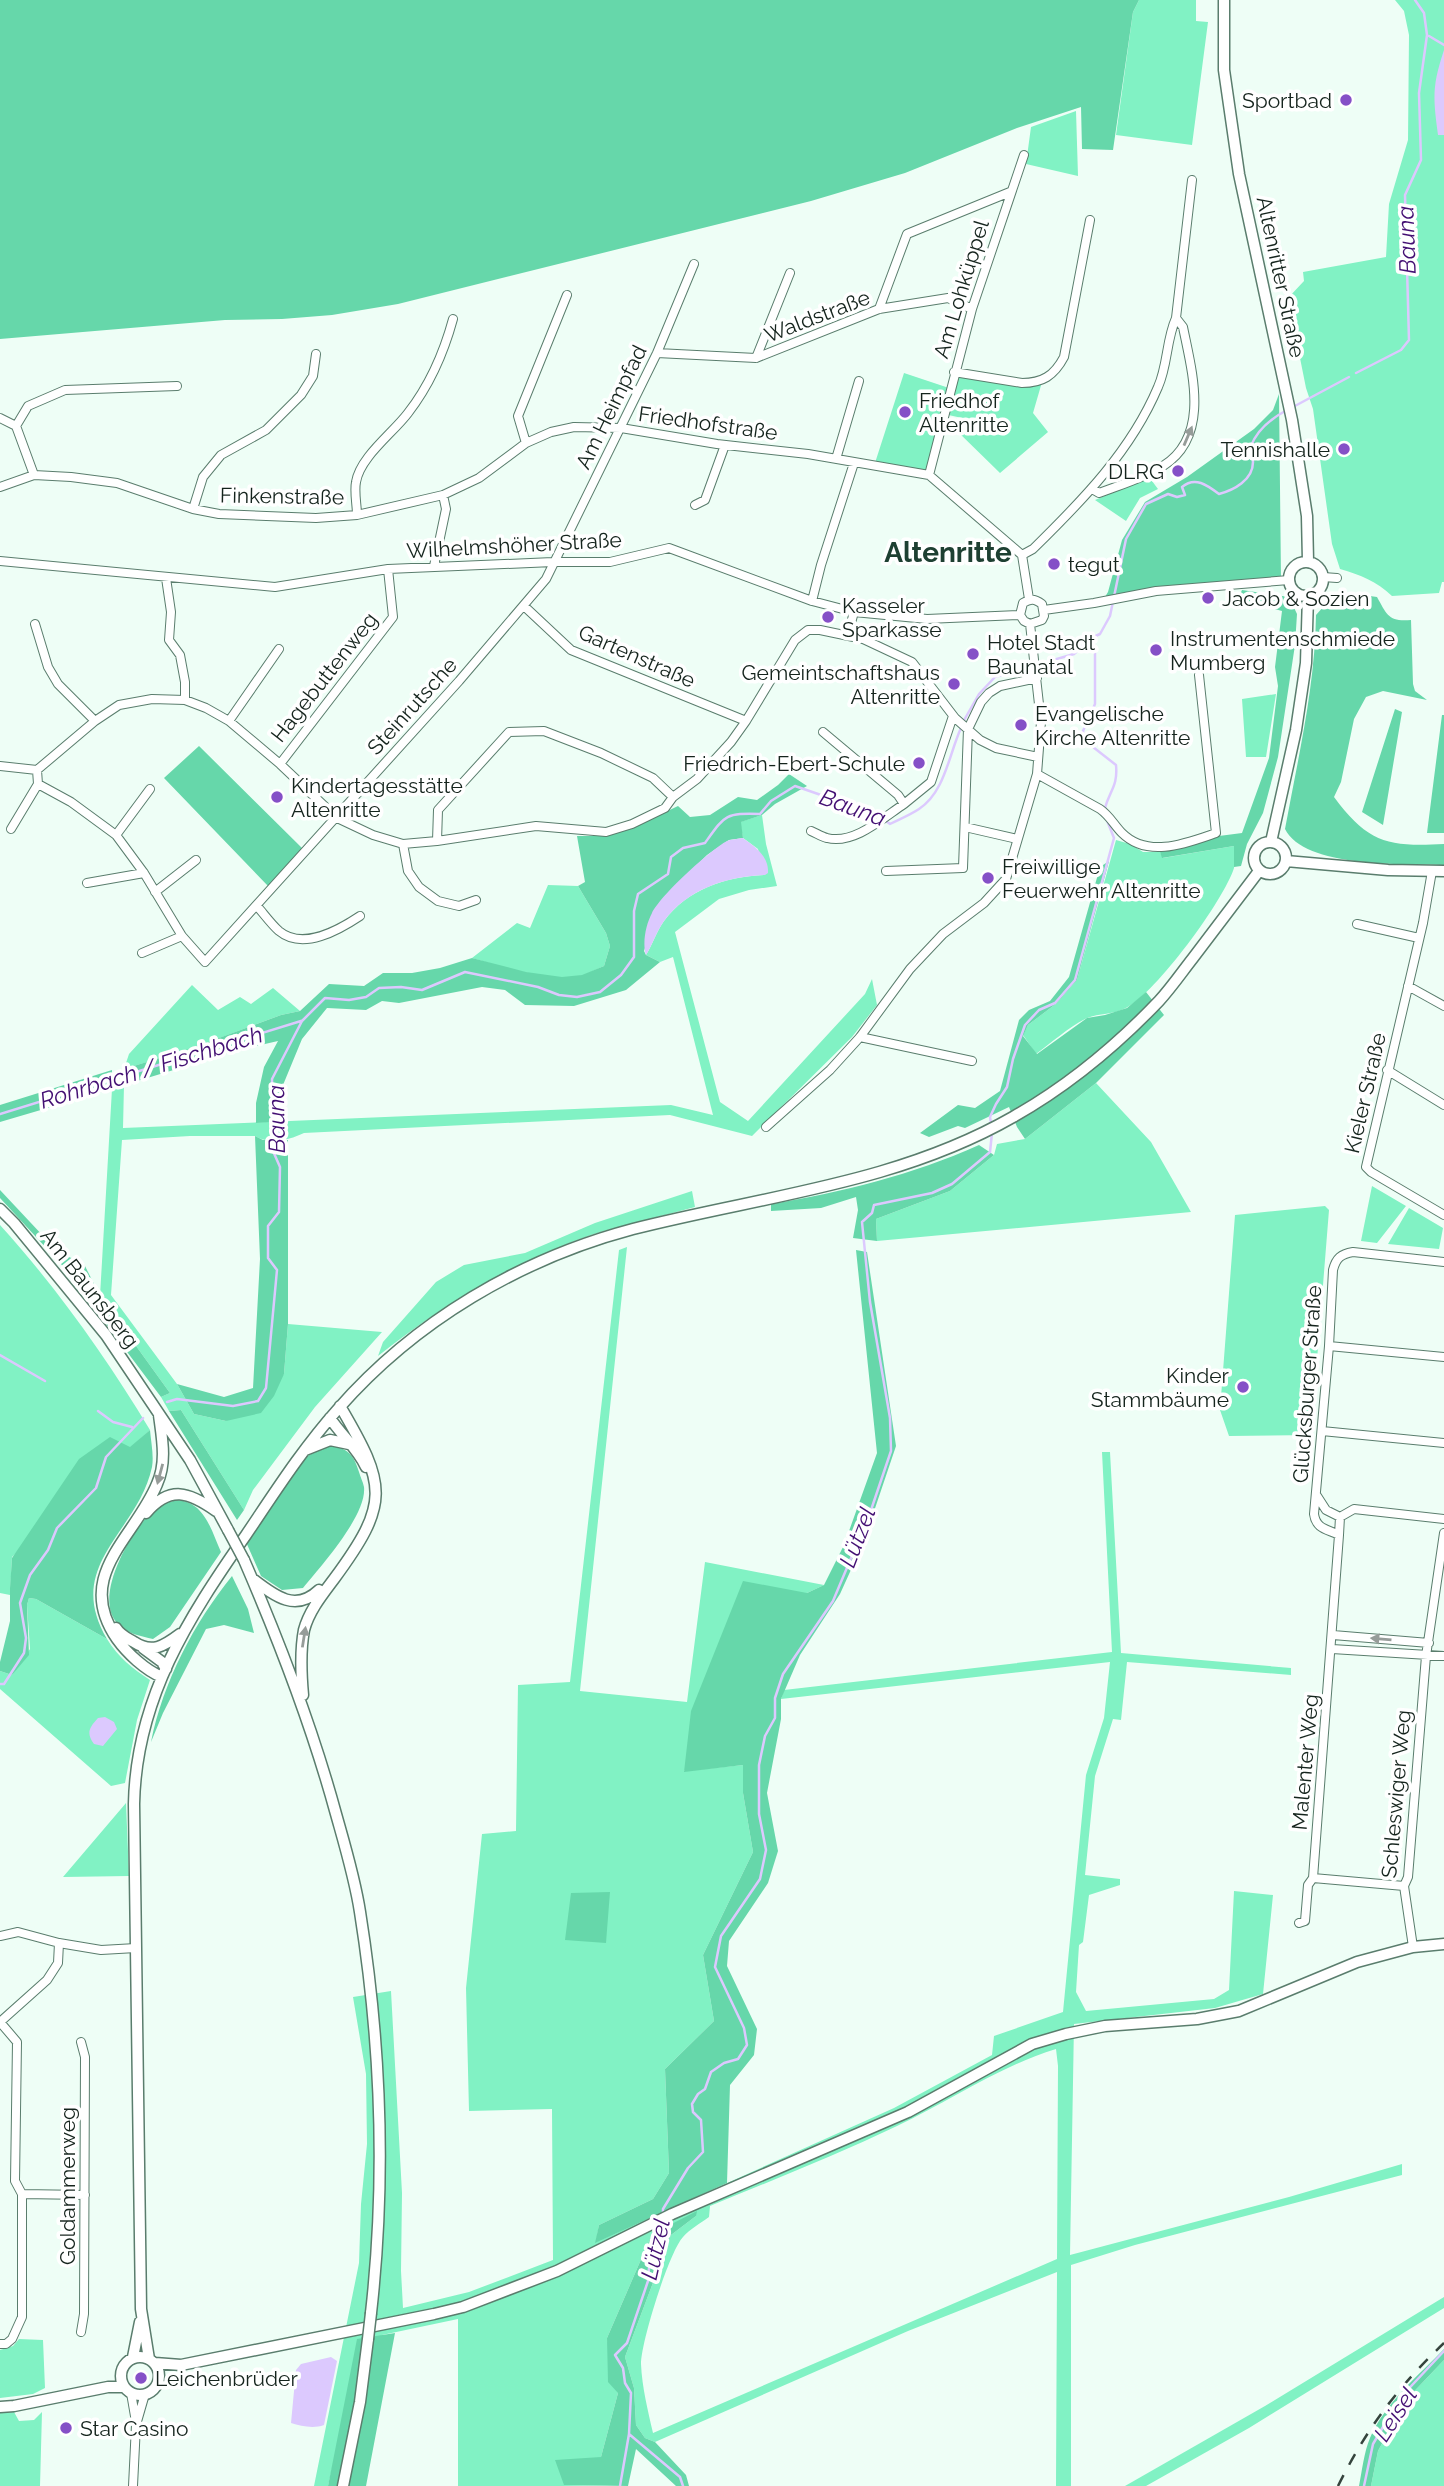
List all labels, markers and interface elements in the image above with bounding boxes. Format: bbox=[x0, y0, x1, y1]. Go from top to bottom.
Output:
place label: Sportbad bbox=[1242, 88, 1332, 113]
marker: Sportbad bbox=[1338, 92, 1354, 108]
street label: Altenritter Straße bbox=[1252, 194, 1310, 360]
water label: Bauna bbox=[1391, 205, 1421, 275]
street label: Am Lohküppel bbox=[928, 217, 994, 361]
street label: Waldstraße bbox=[761, 284, 873, 348]
street label: Am Heimpfad bbox=[570, 341, 652, 473]
place label: Friedhof Altenritte bbox=[919, 388, 1009, 437]
street label: Friedhofstraße bbox=[637, 401, 779, 445]
marker: Friedhof Altenritte bbox=[897, 404, 913, 420]
one-way arrow bbox=[1182, 425, 1193, 446]
place label: Tennishalle bbox=[1221, 437, 1330, 462]
marker: Tennishalle bbox=[1336, 441, 1352, 457]
place label: DLRG bbox=[1108, 459, 1164, 484]
marker: DLRG bbox=[1170, 463, 1186, 479]
street label: Finkenstraße bbox=[220, 482, 344, 510]
street label: Wilhelmshöher Straße bbox=[406, 527, 622, 563]
district label: Altenritte bbox=[884, 536, 1012, 569]
place label: tegut bbox=[1068, 552, 1120, 577]
marker: tegut bbox=[1046, 556, 1062, 572]
place label: Jacob & Sozien bbox=[1222, 586, 1369, 611]
marker: Jacob & Sozien bbox=[1200, 590, 1216, 606]
place label: Kasseler Sparkasse bbox=[842, 593, 942, 642]
street label: Hagebuttenweg bbox=[266, 607, 382, 747]
marker: Kasseler Sparkasse bbox=[820, 609, 836, 625]
street label: Gartenstraße bbox=[575, 619, 699, 693]
place label: Instrumentenschmiede Mumberg bbox=[1170, 626, 1395, 675]
place label: Hotel Stadt Baunatal bbox=[987, 630, 1095, 679]
marker: Instrumentenschmiede Mumberg bbox=[1148, 642, 1164, 658]
marker: Hotel Stadt Baunatal bbox=[965, 646, 981, 662]
street label: Steinrutsche bbox=[362, 652, 462, 760]
place label: Gemeintschaftshaus Altenritte bbox=[742, 660, 940, 709]
marker: Gemeintschaftshaus Altenritte bbox=[946, 676, 962, 692]
place label: Evangelische Kirche Altenritte bbox=[1035, 701, 1190, 750]
marker: Evangelische Kirche Altenritte bbox=[1013, 717, 1029, 733]
place label: Friedrich-Ebert-Schule bbox=[683, 751, 905, 776]
marker: Friedrich-Ebert-Schule bbox=[911, 755, 927, 771]
place label: Kindertagesstätte Altenritte bbox=[291, 773, 463, 822]
water label: Bauna bbox=[816, 783, 890, 831]
marker: Kindertagesstätte Altenritte bbox=[269, 789, 285, 805]
place label: Freiwillige Feuerwehr Altenritte bbox=[1002, 854, 1201, 903]
marker: Freiwillige Feuerwehr Altenritte bbox=[980, 870, 996, 886]
water label: Rohrbach / Fischbach bbox=[36, 1020, 266, 1114]
street label: Kieler Straße bbox=[1339, 1030, 1391, 1156]
water label: Bauna bbox=[262, 1084, 290, 1153]
street label: Am Baunsberg bbox=[36, 1223, 144, 1353]
street label: Glücksburger Straße bbox=[1288, 1284, 1326, 1484]
place label: Kinder Stammbäume bbox=[1091, 1363, 1230, 1412]
marker: Kinder Stammbäume bbox=[1235, 1379, 1251, 1395]
one-way arrow bbox=[154, 1463, 165, 1485]
water label: Lützel bbox=[833, 1503, 881, 1571]
one-way arrow bbox=[299, 1626, 310, 1648]
one-way arrow bbox=[1370, 1633, 1392, 1644]
street label: Malenter Weg bbox=[1287, 1693, 1323, 1831]
street label: Schleswiger Weg bbox=[1376, 1709, 1416, 1879]
street label: Goldammerweg bbox=[55, 2107, 80, 2265]
water label: Lützel bbox=[635, 2216, 675, 2282]
place label: Leichenbrüder bbox=[155, 2366, 298, 2391]
marker: Leichenbrüder bbox=[133, 2370, 149, 2386]
water label: Leisel bbox=[1368, 2382, 1422, 2446]
place label: Star Casino bbox=[80, 2416, 189, 2441]
marker: Star Casino bbox=[58, 2420, 74, 2436]

